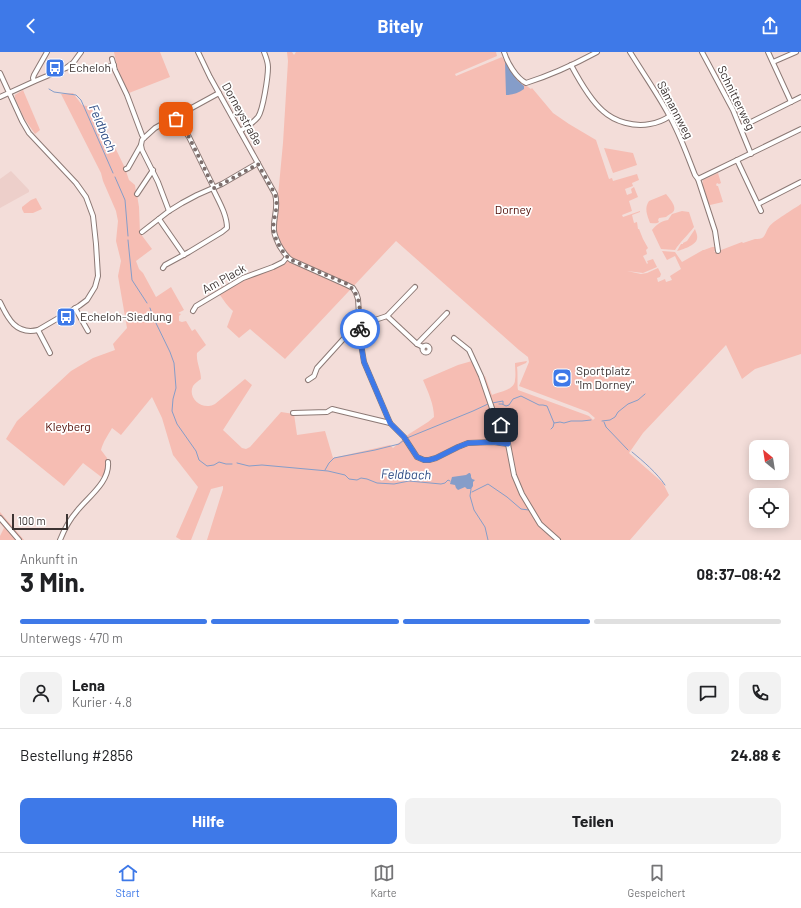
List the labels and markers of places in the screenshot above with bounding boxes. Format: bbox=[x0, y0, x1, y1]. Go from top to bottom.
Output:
bus stop icon: Echeloh bbox=[44, 57, 66, 79]
place label: Echeloh bbox=[69, 60, 111, 74]
pin bbox=[159, 102, 193, 136]
bus stop icon: Echeloh-Siedlung bbox=[55, 306, 77, 328]
place label: Echeloh-Siedlung bbox=[80, 309, 172, 323]
place label: Sportplatz "Im Dorney" bbox=[576, 363, 634, 391]
sports icon: Sportplatz "Im Dorney" bbox=[551, 367, 573, 389]
pin bbox=[484, 408, 518, 442]

